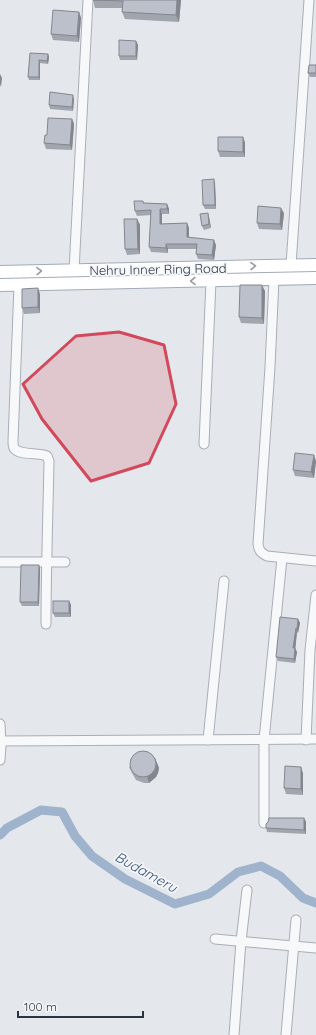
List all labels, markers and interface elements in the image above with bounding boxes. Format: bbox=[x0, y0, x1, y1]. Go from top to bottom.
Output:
street label: Nehru Inner Ring Road bbox=[89, 260, 227, 278]
one-way arrow bbox=[250, 262, 256, 271]
one-way arrow bbox=[36, 267, 42, 276]
one-way arrow bbox=[190, 277, 196, 285]
water label: Budameru bbox=[112, 848, 181, 897]
scale bar bbox=[18, 993, 143, 1019]
text: 100 m bbox=[24, 999, 57, 1014]

